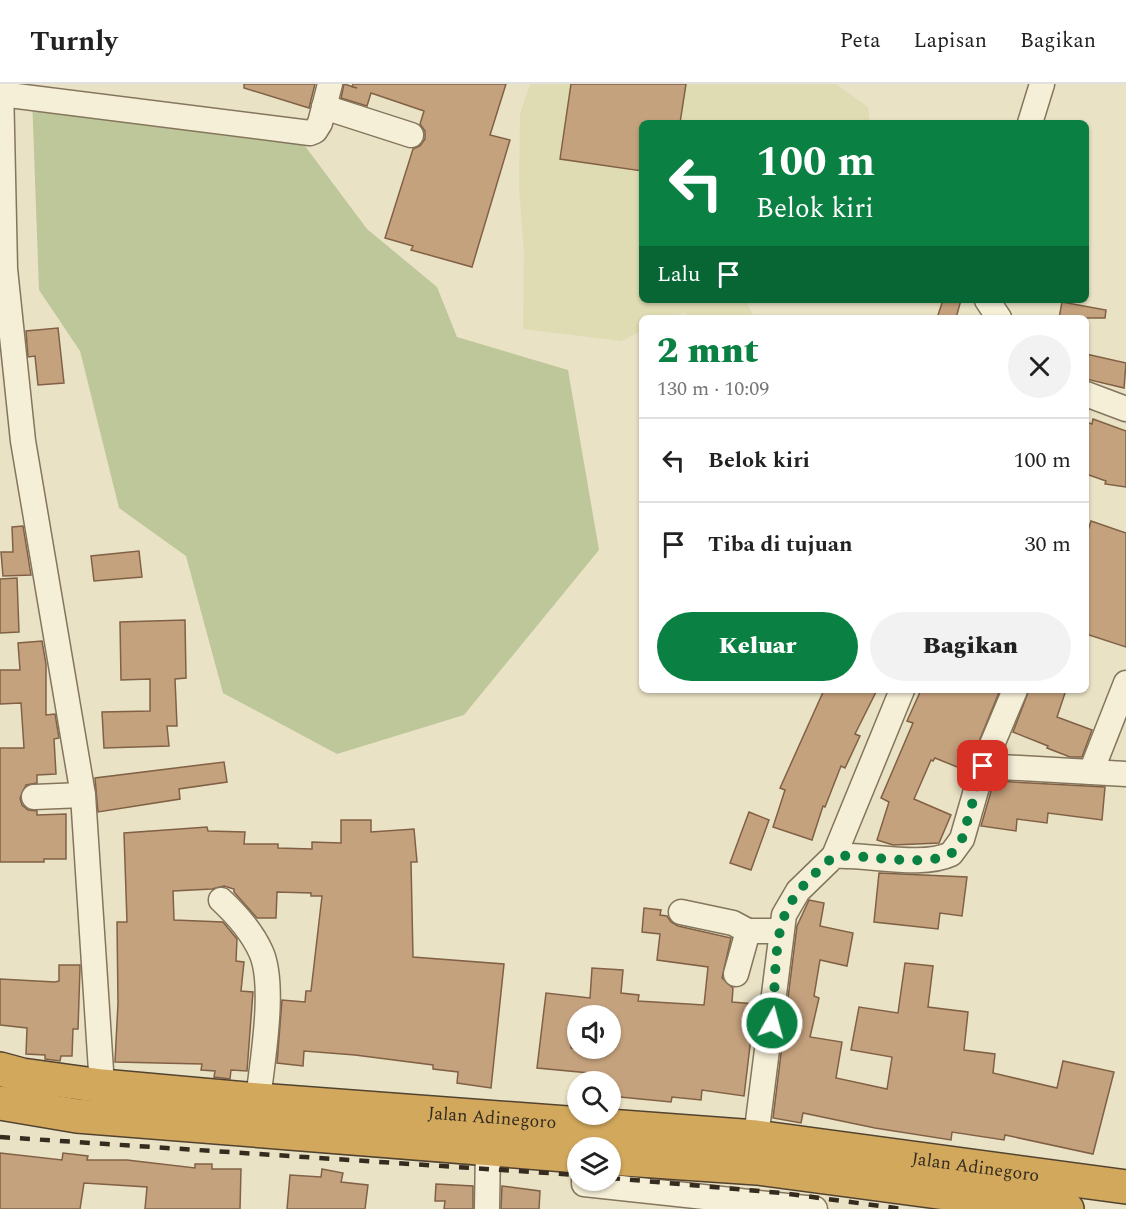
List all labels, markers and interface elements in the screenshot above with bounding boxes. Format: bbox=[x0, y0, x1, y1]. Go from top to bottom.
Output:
text: Turnly bbox=[30, 20, 118, 63]
text: Peta bbox=[840, 25, 880, 57]
text: Lapisan bbox=[913, 25, 987, 57]
text: Bagikan bbox=[1020, 25, 1096, 57]
text: 100 m bbox=[756, 131, 875, 194]
icon: left bbox=[657, 144, 735, 222]
text: Belok kiri bbox=[756, 188, 874, 230]
text: Lalu bbox=[657, 258, 700, 291]
icon: arrive bbox=[712, 258, 745, 291]
text: 2 mnt bbox=[657, 324, 759, 379]
button: close bbox=[1008, 335, 1071, 398]
text: 130 m · 10:09 bbox=[657, 374, 769, 404]
icon: left bbox=[657, 444, 690, 477]
text: Belok kiri bbox=[708, 444, 810, 477]
text: 100 m bbox=[1014, 444, 1071, 477]
icon: arrive bbox=[657, 528, 690, 561]
text: Tiba di tujuan bbox=[708, 528, 853, 561]
text: 30 m bbox=[1025, 528, 1071, 561]
button: Keluar bbox=[657, 612, 858, 681]
button: Bagikan bbox=[870, 612, 1071, 681]
pin bbox=[957, 740, 1008, 791]
icon: arrive bbox=[966, 749, 999, 782]
position arrow bbox=[740, 991, 804, 1055]
map controls bbox=[567, 1005, 621, 1191]
button: sound bbox=[567, 1005, 621, 1059]
button: search bbox=[567, 1071, 621, 1125]
street label: Jalan Adinegoro bbox=[427, 1100, 557, 1136]
button: layers bbox=[567, 1137, 621, 1191]
street label: Jalan Adinegoro bbox=[910, 1145, 1041, 1189]

